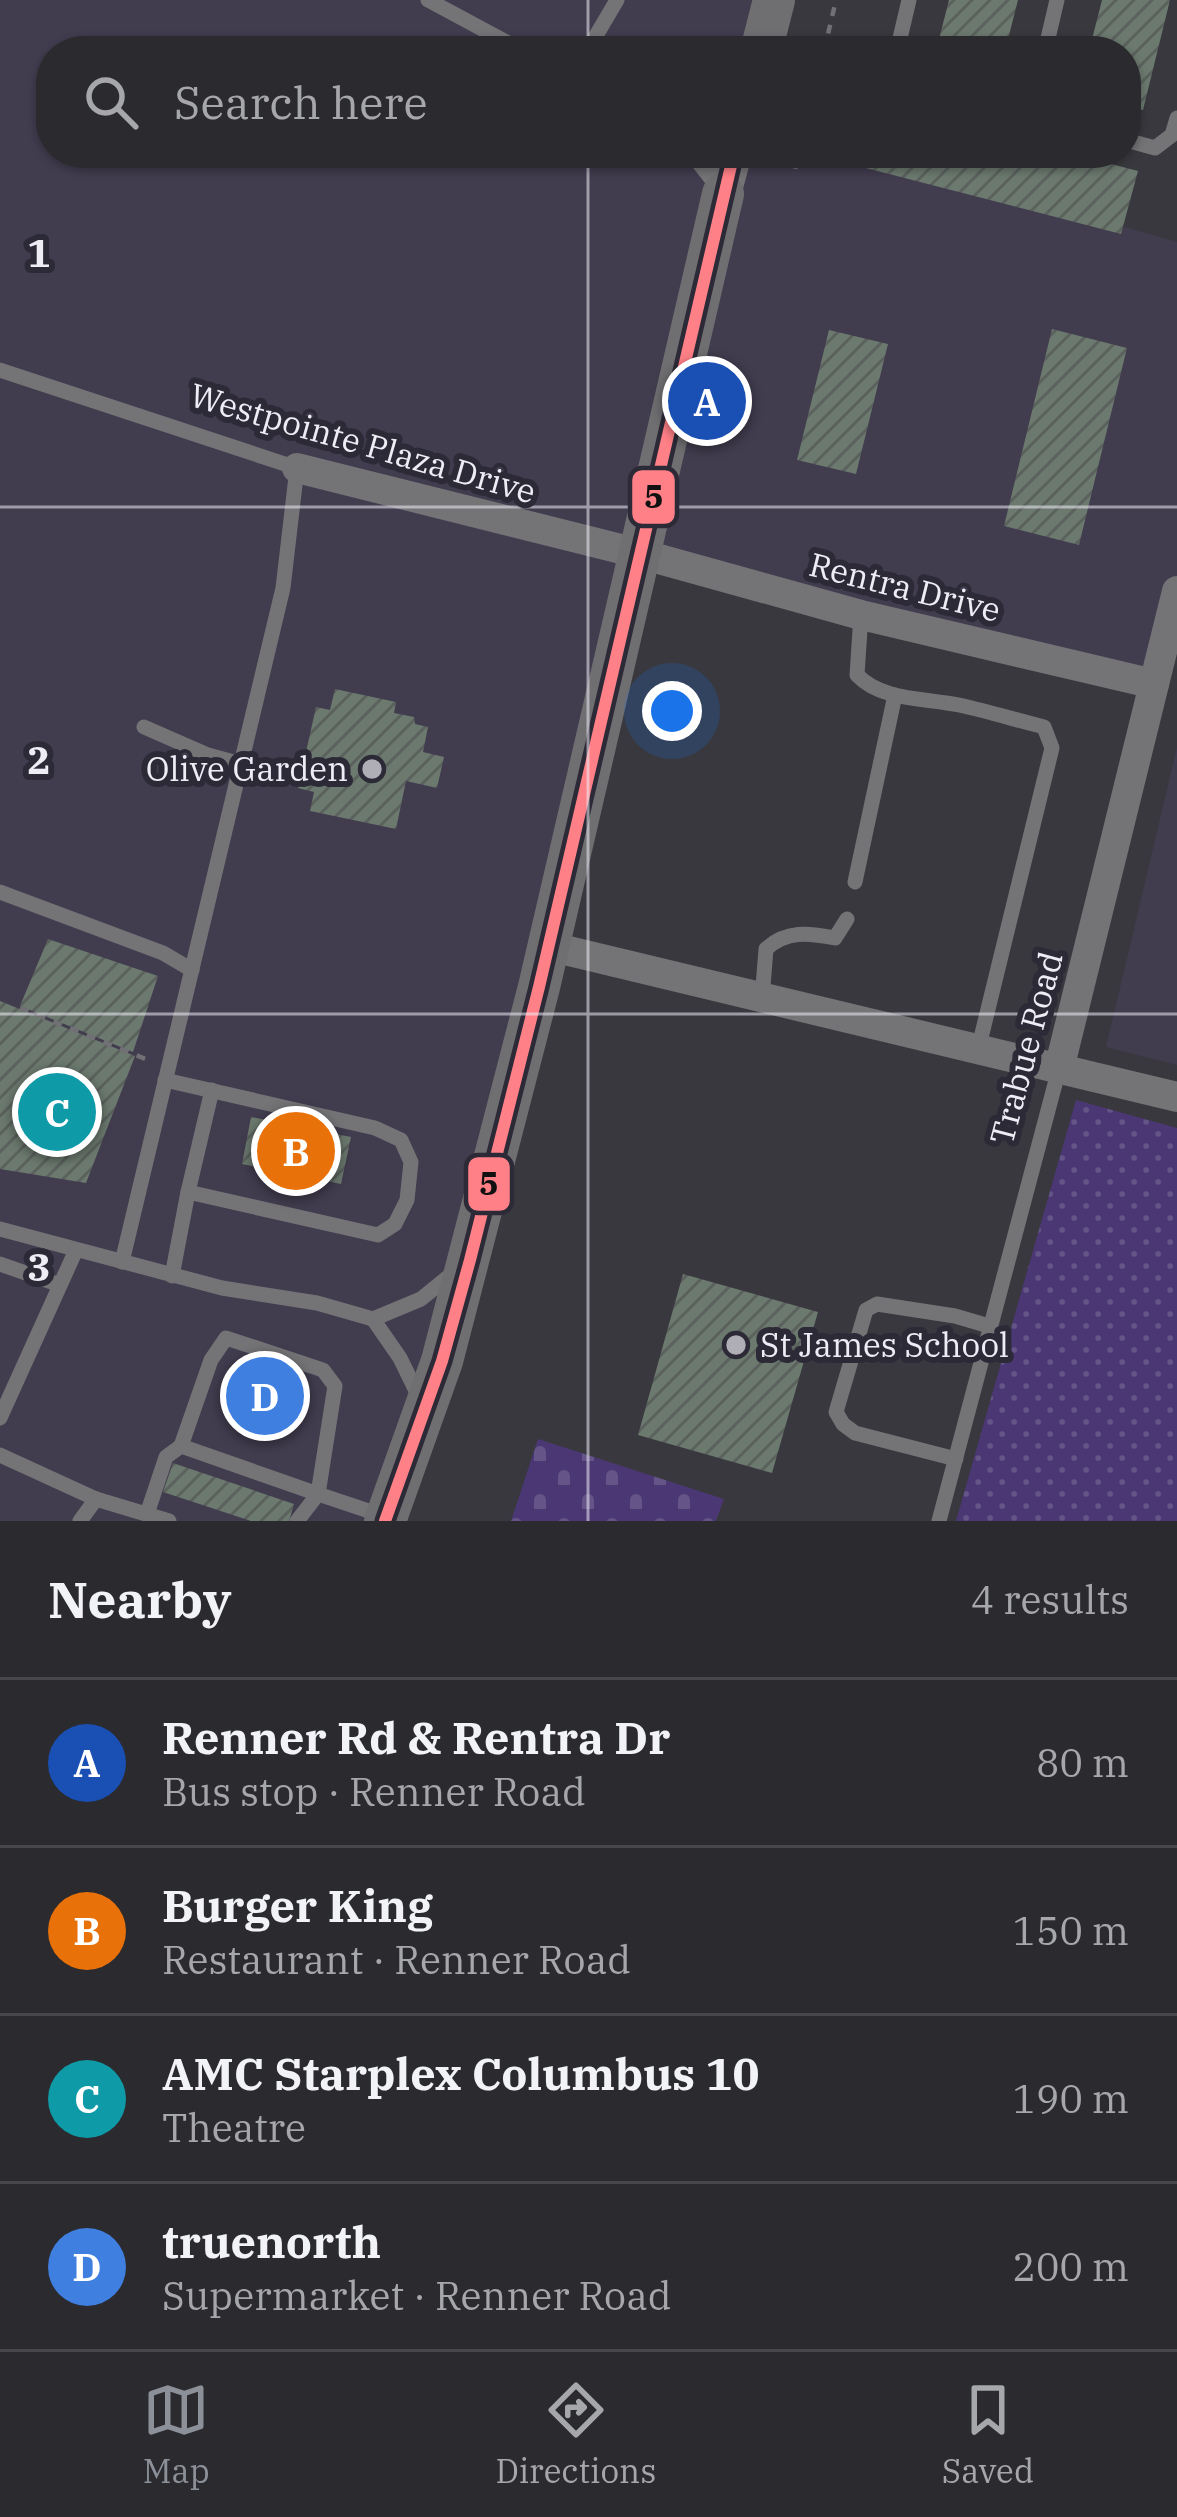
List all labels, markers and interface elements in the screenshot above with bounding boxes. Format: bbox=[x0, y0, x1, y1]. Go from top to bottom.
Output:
search box bbox=[36, 36, 1141, 168]
icon: search bbox=[78, 69, 144, 135]
text: Search here bbox=[174, 73, 428, 131]
text: 1 bbox=[27, 227, 51, 278]
pin: A bbox=[668, 356, 746, 446]
street label: Westpointe Plaza Drive bbox=[185, 373, 541, 512]
line badge: 5 bbox=[630, 468, 677, 526]
text: 5 bbox=[644, 474, 664, 517]
street label: Rentra Drive bbox=[805, 542, 1005, 631]
your location bbox=[642, 681, 702, 741]
text: 2 bbox=[27, 734, 51, 785]
place label: Olive Garden bbox=[146, 747, 348, 790]
marker: Olive Garden bbox=[359, 756, 385, 782]
street label: Trabue Road bbox=[979, 947, 1072, 1149]
pin: C bbox=[18, 1067, 96, 1157]
pin: B bbox=[257, 1106, 335, 1196]
line badge: 5 bbox=[466, 1155, 512, 1213]
text: 5 bbox=[479, 1161, 499, 1204]
text: 3 bbox=[27, 1241, 51, 1292]
place label: St James School bbox=[760, 1323, 1009, 1366]
marker: St James School bbox=[723, 1332, 749, 1358]
pin: D bbox=[226, 1351, 304, 1441]
text: Nearby bbox=[48, 1566, 232, 1632]
text: 4 results bbox=[971, 1574, 1129, 1625]
text: Renner Rd & Rentra Dr bbox=[162, 1708, 670, 1766]
text: A bbox=[73, 1737, 101, 1788]
text: 80 m bbox=[1036, 1737, 1129, 1788]
text: Bus stop · Renner Road bbox=[162, 1766, 586, 1817]
text: Burger King bbox=[162, 1876, 433, 1934]
text: B bbox=[73, 1905, 101, 1956]
text: 150 m bbox=[1013, 1905, 1129, 1956]
text: Restaurant · Renner Road bbox=[162, 1934, 631, 1985]
text: AMC Starplex Columbus 10 bbox=[162, 2044, 760, 2102]
text: C bbox=[74, 2073, 100, 2124]
text: 190 m bbox=[1013, 2073, 1129, 2124]
text: Theatre bbox=[162, 2102, 306, 2153]
text: truenorth bbox=[162, 2212, 381, 2270]
text: D bbox=[72, 2241, 102, 2292]
text: 200 m bbox=[1013, 2241, 1129, 2292]
text: Supermarket · Renner Road bbox=[162, 2270, 672, 2321]
tab: Map bbox=[143, 2377, 210, 2492]
tab: Directions bbox=[495, 2377, 656, 2492]
tab: Saved bbox=[942, 2377, 1034, 2492]

